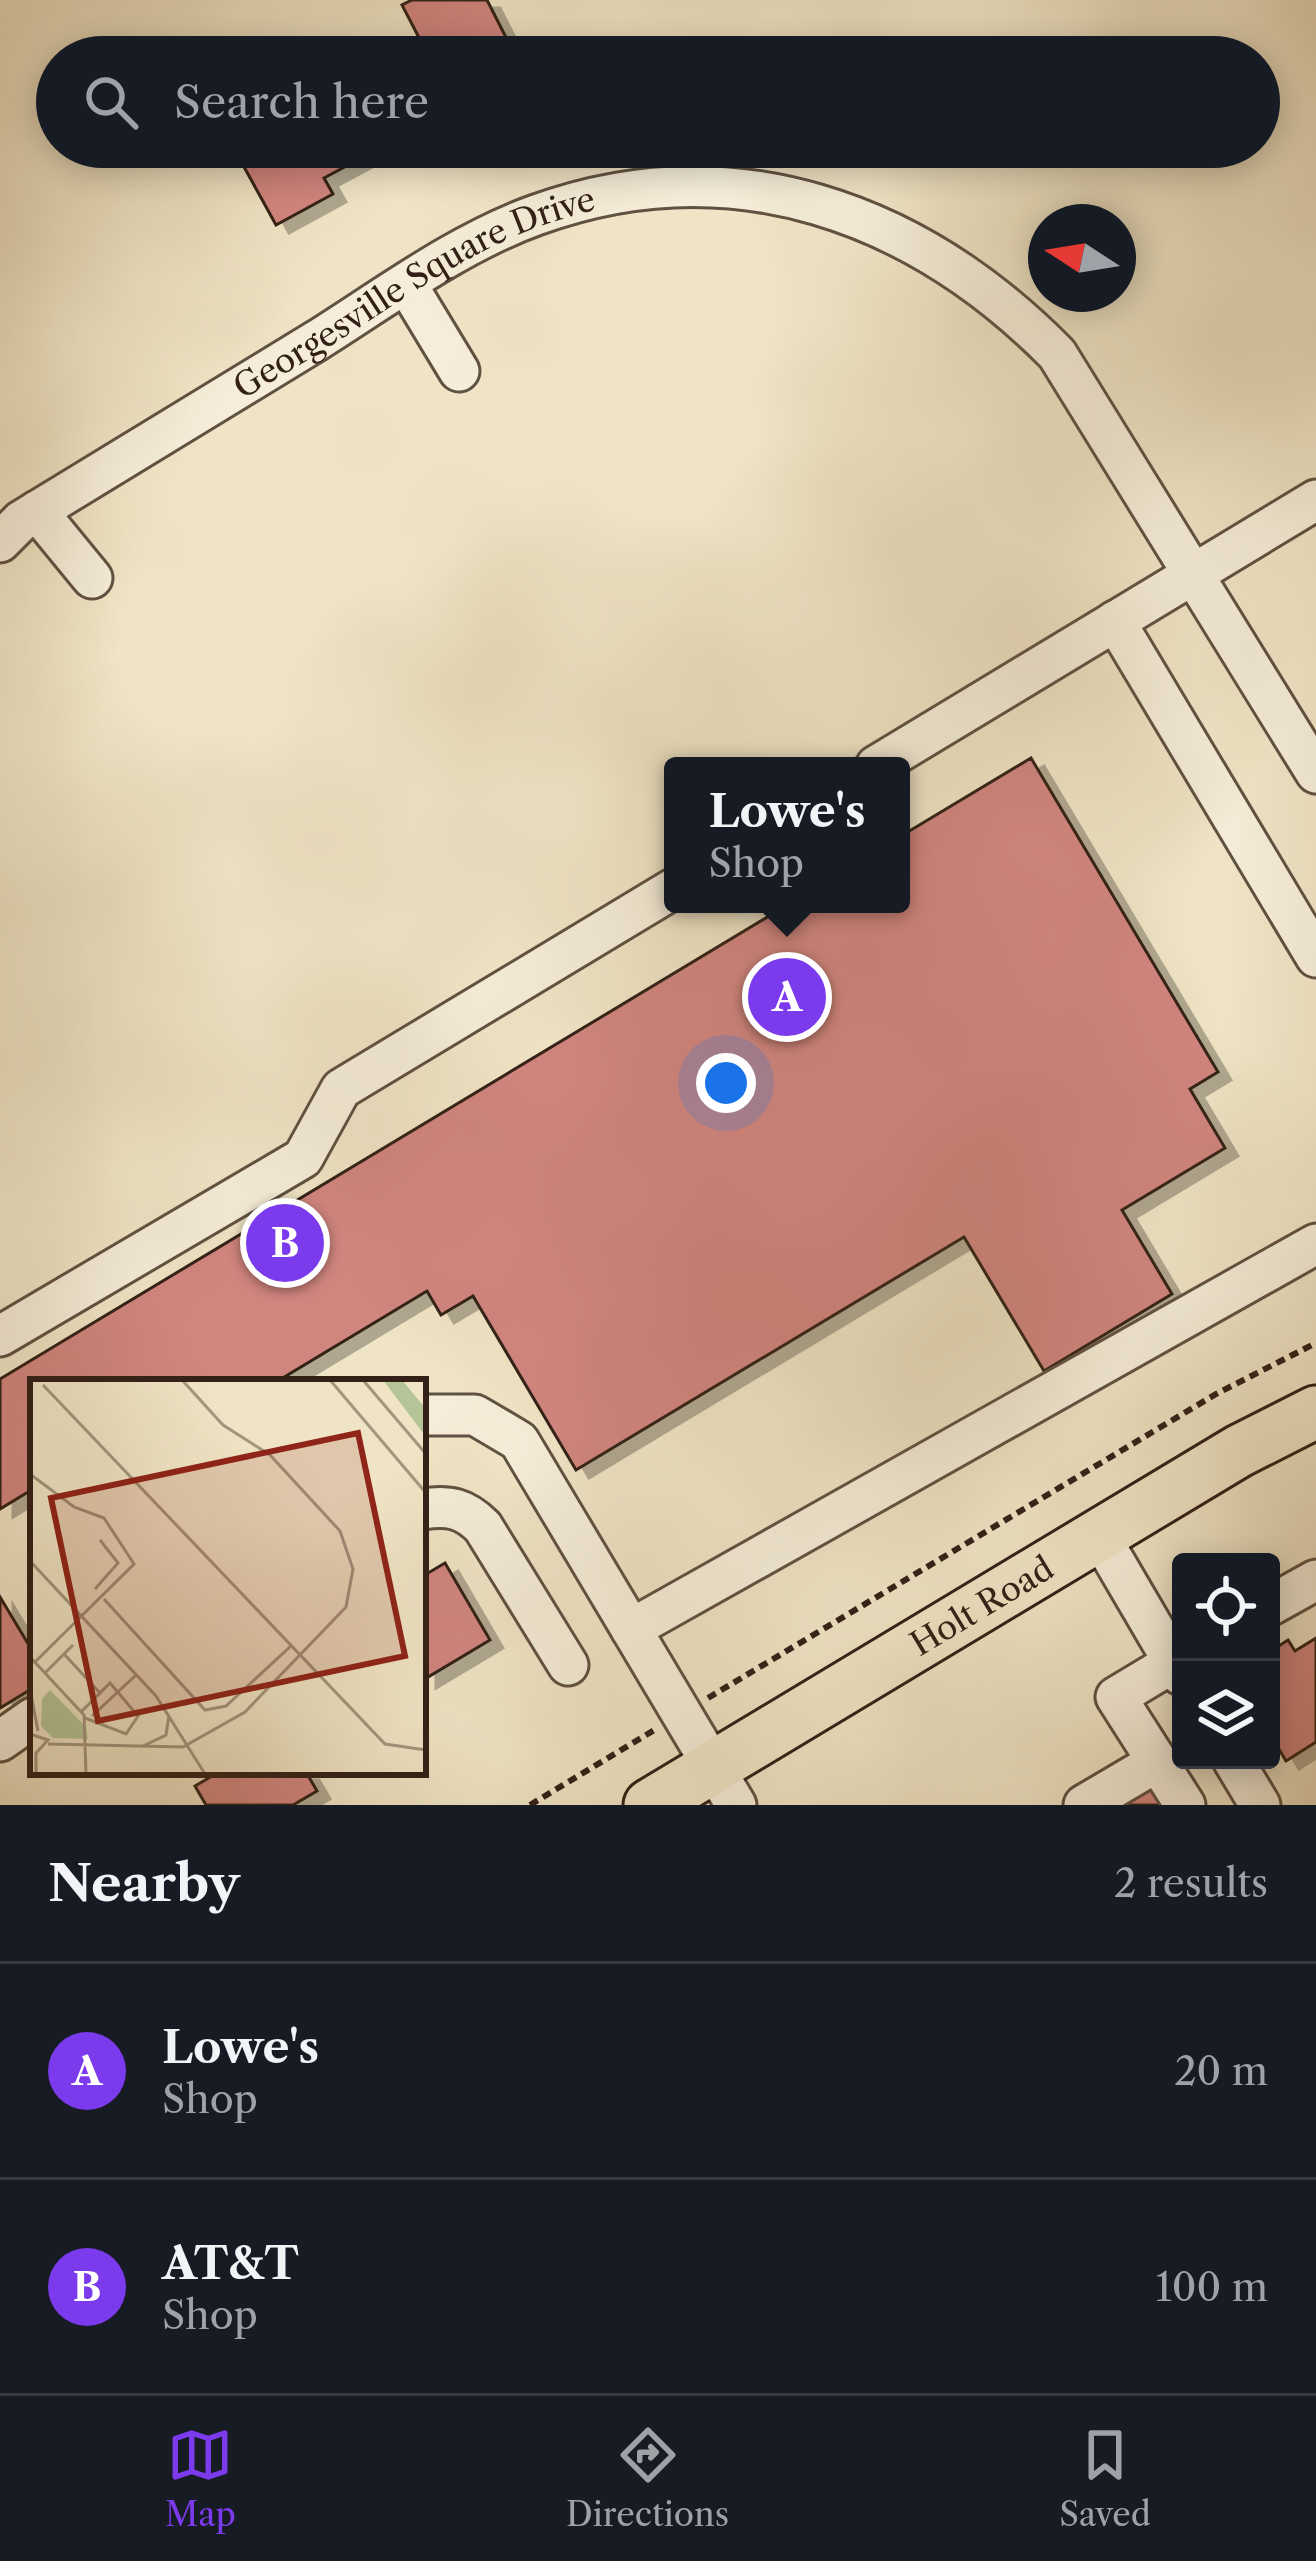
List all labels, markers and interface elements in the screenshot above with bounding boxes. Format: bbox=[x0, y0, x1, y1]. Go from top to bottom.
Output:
search box bbox=[36, 36, 1280, 168]
icon: search bbox=[78, 69, 144, 135]
text: Search here bbox=[174, 74, 429, 130]
street label: Georgesville Square Drive bbox=[226, 178, 599, 407]
north arrow bbox=[1028, 204, 1136, 312]
popup bbox=[664, 757, 910, 913]
text: Lowe's bbox=[708, 783, 866, 839]
text: Shop bbox=[708, 839, 804, 887]
pin: A bbox=[748, 952, 826, 1042]
your location bbox=[696, 1053, 756, 1113]
pin: B bbox=[246, 1198, 324, 1288]
inset map bbox=[30, 1379, 426, 1775]
street label: Holt Road bbox=[903, 1547, 1061, 1665]
map controls bbox=[1172, 1553, 1280, 1769]
button: locate bbox=[1172, 1553, 1280, 1661]
button: layers bbox=[1172, 1661, 1280, 1769]
text: Nearby bbox=[48, 1852, 240, 1914]
text: 2 results bbox=[1114, 1859, 1268, 1907]
text: Lowe's bbox=[162, 2019, 319, 2075]
text: A bbox=[72, 2047, 102, 2095]
text: 20 m bbox=[1174, 2047, 1268, 2095]
text: Shop bbox=[162, 2075, 258, 2123]
text: AT&T bbox=[162, 2235, 299, 2291]
text: B bbox=[73, 2263, 102, 2311]
text: 100 m bbox=[1155, 2263, 1268, 2311]
text: Shop bbox=[162, 2291, 258, 2339]
tab: Map bbox=[165, 2422, 236, 2535]
tab: Directions bbox=[566, 2422, 729, 2535]
tab: Saved bbox=[1059, 2422, 1151, 2535]

